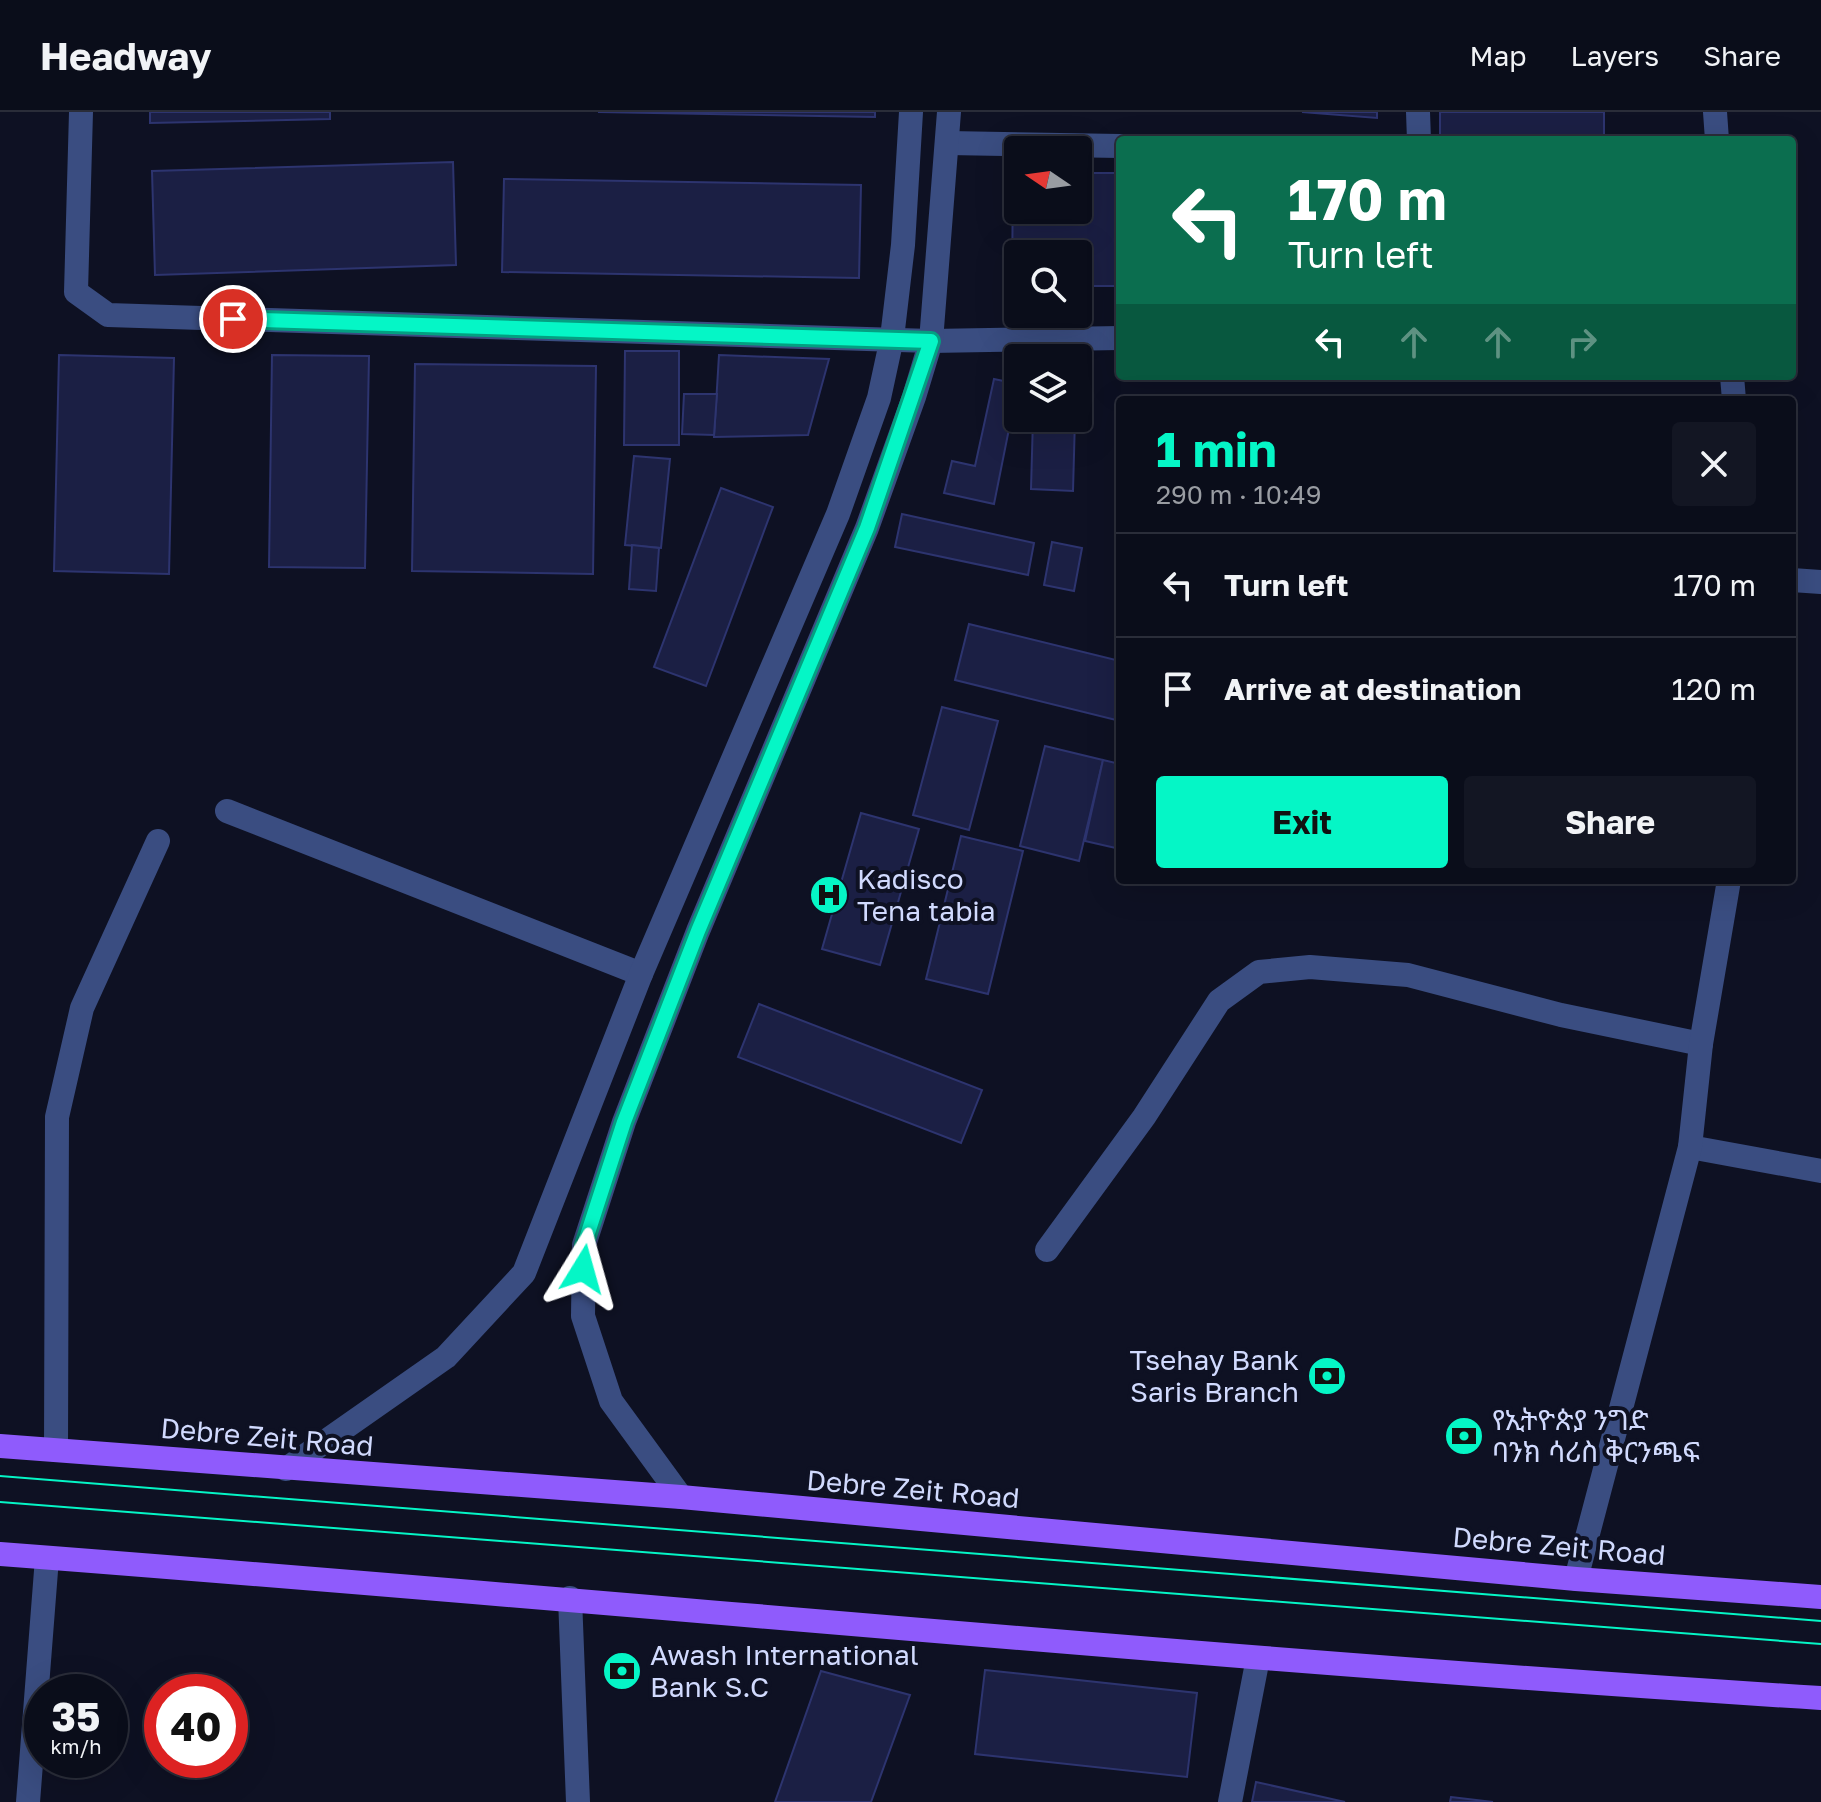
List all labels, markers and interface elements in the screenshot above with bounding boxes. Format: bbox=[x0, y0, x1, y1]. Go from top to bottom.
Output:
text: Headway bbox=[40, 33, 212, 78]
text: Map bbox=[1469, 39, 1527, 72]
text: Layers bbox=[1571, 39, 1659, 72]
text: Share bbox=[1703, 39, 1781, 72]
north arrow bbox=[1004, 136, 1092, 224]
map controls bbox=[1004, 136, 1092, 432]
text: 170 m bbox=[1288, 165, 1447, 232]
icon: left bbox=[1156, 168, 1260, 272]
text: Turn left bbox=[1288, 233, 1434, 276]
button: search bbox=[1004, 240, 1092, 328]
pin bbox=[199, 285, 267, 353]
icon: arrive bbox=[211, 297, 255, 341]
icon: left bbox=[1308, 320, 1352, 364]
icon: ahead bbox=[1392, 320, 1436, 364]
icon: ahead bbox=[1476, 320, 1520, 364]
icon: right bbox=[1560, 320, 1604, 364]
button: layers bbox=[1004, 344, 1092, 432]
text: 1 min bbox=[1156, 420, 1277, 478]
button: close bbox=[1672, 422, 1756, 506]
text: 290 m · 10:49 bbox=[1156, 479, 1321, 510]
icon: left bbox=[1156, 563, 1200, 607]
text: Turn left bbox=[1224, 567, 1349, 603]
text: 170 m bbox=[1673, 567, 1756, 603]
icon: arrive bbox=[1156, 667, 1200, 711]
text: Arrive at destination bbox=[1224, 671, 1521, 707]
text: 120 m bbox=[1671, 671, 1756, 707]
button: Exit bbox=[1156, 776, 1448, 868]
button: Share bbox=[1464, 776, 1756, 868]
place label: Kadisco Tena tabia bbox=[857, 862, 996, 927]
hospital icon: Kadisco Tena tabia bbox=[808, 874, 850, 916]
position arrow bbox=[541, 1227, 625, 1311]
place label: Tsehay Bank Saris Branch bbox=[1129, 1343, 1299, 1408]
bank icon: Tsehay Bank Saris Branch bbox=[1306, 1355, 1348, 1397]
place label: የኢትዮጵያ ንግድ ባንክ ሳሪስ ቅርንጫፍ bbox=[1492, 1403, 1700, 1468]
street label: Debre Zeit Road bbox=[159, 1411, 375, 1462]
bank icon: የኢትዮጵያ ንግድ ባንክ ሳሪስ ቅርንጫፍ bbox=[1443, 1415, 1485, 1457]
street label: Debre Zeit Road bbox=[805, 1463, 1021, 1514]
street label: Debre Zeit Road bbox=[1451, 1520, 1667, 1571]
place label: Awash International Bank S.C bbox=[650, 1638, 919, 1703]
bank icon: Awash International Bank S.C bbox=[601, 1650, 643, 1692]
speed limit sign: 40 bbox=[144, 1674, 248, 1778]
text: 35 bbox=[52, 1692, 100, 1740]
text: km/h bbox=[51, 1734, 101, 1758]

